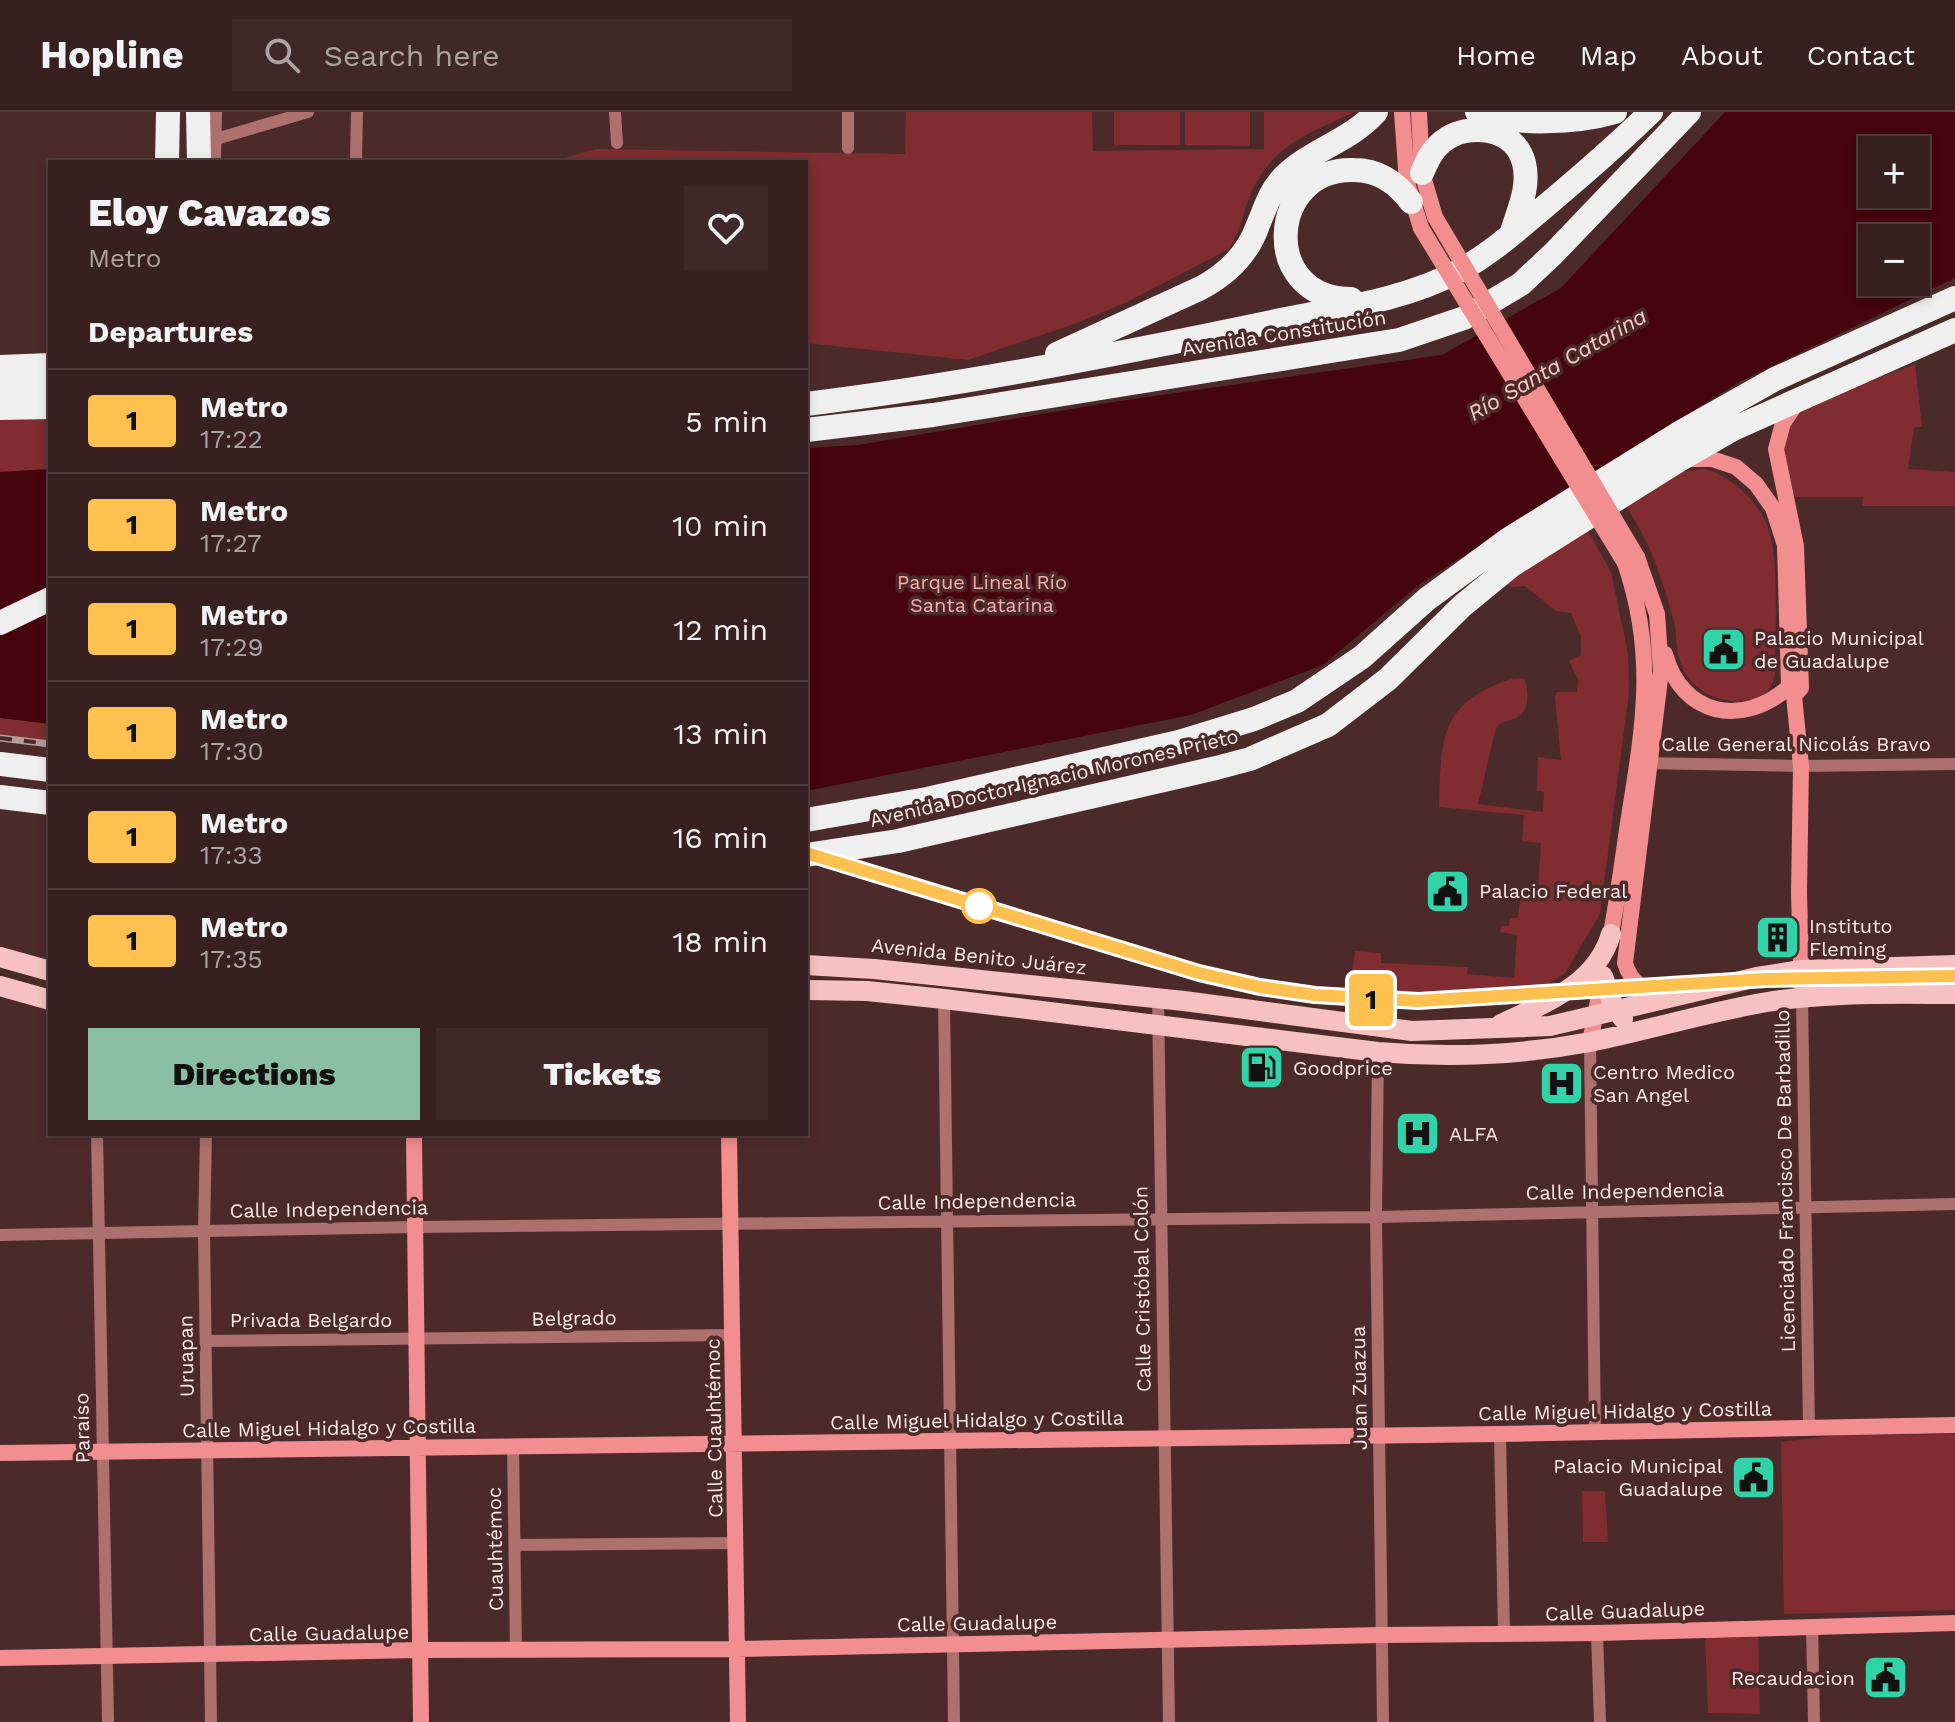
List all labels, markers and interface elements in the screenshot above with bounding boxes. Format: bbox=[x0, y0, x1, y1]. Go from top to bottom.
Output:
search box bbox=[232, 19, 792, 91]
text: Hopline bbox=[40, 33, 184, 77]
icon: search bbox=[260, 33, 304, 77]
text: Search here bbox=[324, 38, 500, 73]
text: Home bbox=[1456, 39, 1536, 72]
text: Map bbox=[1580, 39, 1637, 72]
text: About bbox=[1681, 39, 1763, 72]
text: Contact bbox=[1807, 39, 1915, 72]
map controls bbox=[1858, 136, 1930, 296]
button: + bbox=[1858, 136, 1930, 208]
button: heart bbox=[684, 186, 768, 270]
text: Eloy Cavazos bbox=[88, 191, 331, 235]
button: − bbox=[1858, 224, 1930, 296]
text: Metro bbox=[88, 243, 161, 273]
water label: Río Santa Catarina bbox=[1464, 303, 1651, 426]
street label: Avenida Constitución bbox=[1180, 305, 1388, 361]
text: Departures bbox=[88, 314, 253, 349]
text: Metro bbox=[200, 389, 288, 424]
text: 1 bbox=[126, 404, 138, 437]
text: 5 min bbox=[685, 404, 768, 439]
text: 17:22 bbox=[200, 424, 263, 454]
text: Metro bbox=[200, 493, 288, 528]
text: 1 bbox=[126, 508, 138, 541]
text: 10 min bbox=[672, 508, 768, 543]
text: 17:27 bbox=[200, 528, 262, 558]
park label: Parque Lineal Río Santa Catarina bbox=[897, 570, 1067, 617]
text: Metro bbox=[200, 597, 288, 632]
text: 1 bbox=[126, 612, 138, 645]
text: 12 min bbox=[673, 612, 768, 647]
public building icon: Palacio Municipal de Guadalupe bbox=[1699, 625, 1747, 673]
place label: Palacio Municipal de Guadalupe bbox=[1754, 626, 1924, 673]
text: 17:29 bbox=[200, 632, 264, 662]
text: Metro bbox=[200, 701, 288, 736]
text: 1 bbox=[126, 716, 138, 749]
text: 13 min bbox=[673, 716, 768, 751]
street label: Avenida Doctor Ignacio Morones Prieto bbox=[867, 724, 1241, 832]
street label: Calle General Nicolás Bravo bbox=[1661, 732, 1931, 756]
text: 17:30 bbox=[200, 736, 264, 766]
text: Metro bbox=[200, 805, 288, 840]
text: 1 bbox=[126, 820, 138, 853]
text: 16 min bbox=[673, 820, 768, 855]
text: 17:33 bbox=[200, 840, 263, 870]
public building icon: Palacio Federal bbox=[1424, 867, 1472, 915]
place label: Palacio Federal bbox=[1479, 879, 1627, 903]
unlabelled marker bbox=[962, 889, 996, 923]
text: Metro bbox=[200, 909, 288, 944]
building icon: Instituto Fleming bbox=[1754, 914, 1802, 962]
place label: Instituto Fleming bbox=[1809, 914, 1893, 961]
text: 1 bbox=[126, 924, 138, 957]
text: 18 min bbox=[672, 924, 768, 959]
street label: Avenida Benito Juárez bbox=[870, 933, 1088, 979]
text: 17:35 bbox=[200, 944, 263, 974]
line badge: 1 bbox=[1345, 974, 1397, 1026]
text: 1 bbox=[1365, 983, 1377, 1016]
street label: Licenciado Francisco De Barbadillo bbox=[1770, 1009, 1800, 1353]
button: Directions bbox=[88, 1028, 420, 1120]
button: Tickets bbox=[436, 1028, 768, 1120]
fuel station icon: Goodprice bbox=[1238, 1044, 1286, 1092]
place label: Goodprice bbox=[1293, 1056, 1393, 1080]
hospital icon: Centro Medico San Angel bbox=[1538, 1059, 1586, 1107]
place label: Centro Medico San Angel bbox=[1593, 1060, 1735, 1107]
hospital icon: ALFA bbox=[1394, 1110, 1442, 1158]
place label: ALFA bbox=[1449, 1122, 1498, 1146]
street label: Calle Independencia bbox=[1525, 1177, 1725, 1205]
street label: Calle Cristóbal Colón bbox=[1128, 1186, 1156, 1392]
street label: Calle Independencia bbox=[877, 1187, 1077, 1215]
street label: Calle Independencia bbox=[229, 1195, 429, 1223]
street label: Belgrado bbox=[531, 1305, 617, 1331]
street label: Privada Belgardo bbox=[230, 1308, 392, 1332]
street label: Uruapan bbox=[173, 1315, 199, 1397]
street label: Juan Zuazua bbox=[1346, 1326, 1372, 1450]
street label: Calle Cuauhtémoc bbox=[700, 1338, 728, 1518]
street label: Paraíso bbox=[69, 1392, 95, 1464]
street label: Calle Miguel Hidalgo y Costilla bbox=[1478, 1396, 1772, 1426]
street label: Calle Miguel Hidalgo y Costilla bbox=[830, 1405, 1124, 1435]
street label: Calle Miguel Hidalgo y Costilla bbox=[182, 1413, 476, 1443]
public building icon: Palacio Municipal Guadalupe bbox=[1730, 1453, 1778, 1501]
place label: Palacio Municipal Guadalupe bbox=[1553, 1454, 1723, 1501]
street label: Cuauhtémoc bbox=[482, 1487, 508, 1611]
street label: Calle Guadalupe bbox=[1545, 1596, 1705, 1626]
street label: Calle Guadalupe bbox=[897, 1610, 1057, 1636]
street label: Calle Guadalupe bbox=[249, 1620, 409, 1646]
public building icon: Recaudacion bbox=[1862, 1654, 1910, 1702]
place label: Recaudacion bbox=[1731, 1666, 1855, 1690]

